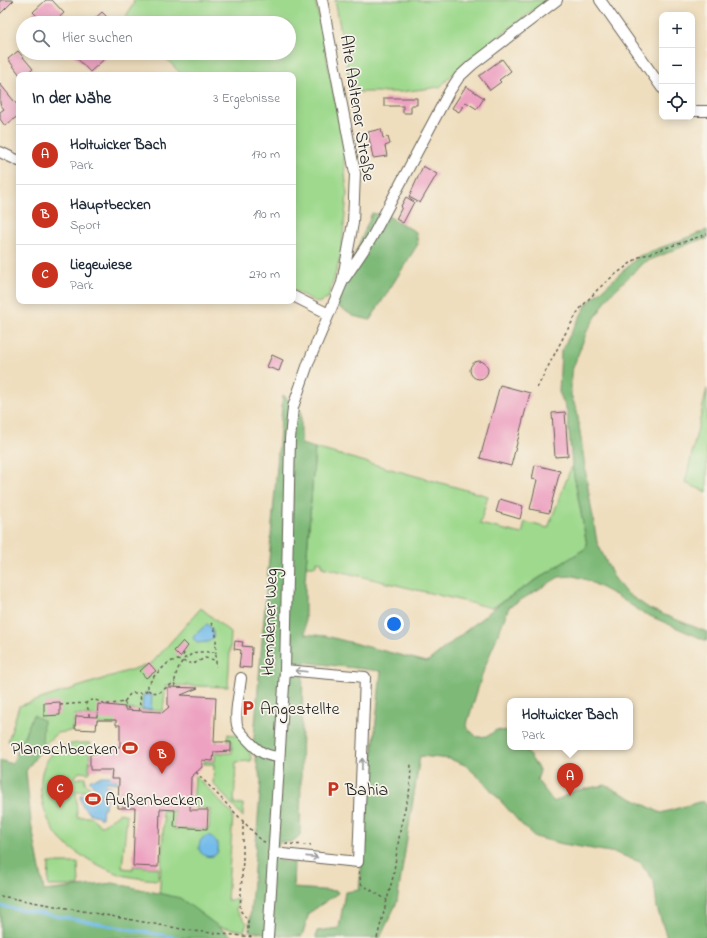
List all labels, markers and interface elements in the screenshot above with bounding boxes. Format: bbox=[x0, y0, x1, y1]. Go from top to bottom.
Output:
map controls bbox=[659, 12, 695, 120]
button: + bbox=[659, 12, 695, 48]
search box bbox=[16, 16, 296, 60]
icon: search bbox=[30, 27, 52, 49]
text: Hier suchen bbox=[62, 27, 133, 49]
street label: Alte Aaltener Straße bbox=[332, 33, 381, 184]
button: − bbox=[659, 48, 695, 84]
button: locate bbox=[659, 84, 695, 120]
text: In der Nähe bbox=[32, 86, 111, 111]
text: 3 Ergebnisse bbox=[213, 89, 280, 108]
text: Holtwicker Bach bbox=[70, 134, 167, 156]
text: A bbox=[41, 145, 49, 164]
text: 170 m bbox=[252, 145, 280, 164]
text: Park bbox=[70, 156, 94, 175]
text: Hauptbecken bbox=[70, 194, 151, 216]
text: B bbox=[41, 205, 49, 224]
text: 190 m bbox=[253, 205, 280, 224]
text: Sport bbox=[70, 216, 101, 235]
text: Liegewiese bbox=[70, 254, 132, 276]
text: C bbox=[41, 265, 49, 284]
text: 270 m bbox=[249, 265, 280, 284]
text: Park bbox=[70, 276, 94, 295]
street label: Hemdener Weg bbox=[256, 568, 287, 676]
your location bbox=[384, 614, 404, 634]
one-way arrow bbox=[295, 668, 308, 675]
place label: Angestellte bbox=[260, 697, 340, 724]
popup bbox=[507, 698, 633, 750]
parking icon: Angestellte bbox=[239, 699, 257, 717]
text: Holtwicker Bach bbox=[522, 704, 618, 726]
text: Park bbox=[522, 726, 545, 745]
place label: Planschbecken bbox=[11, 737, 118, 763]
sports icon: Planschbecken bbox=[121, 739, 139, 757]
pin: B bbox=[149, 741, 175, 774]
one-way arrow bbox=[358, 758, 365, 771]
pin: A bbox=[557, 763, 583, 796]
pin: C bbox=[47, 775, 73, 808]
place label: Bahia bbox=[344, 778, 388, 804]
parking icon: Bahia bbox=[324, 780, 342, 798]
place label: Außenbecken bbox=[105, 788, 203, 814]
sports icon: Außenbecken bbox=[84, 790, 102, 808]
one-way arrow bbox=[305, 853, 318, 861]

